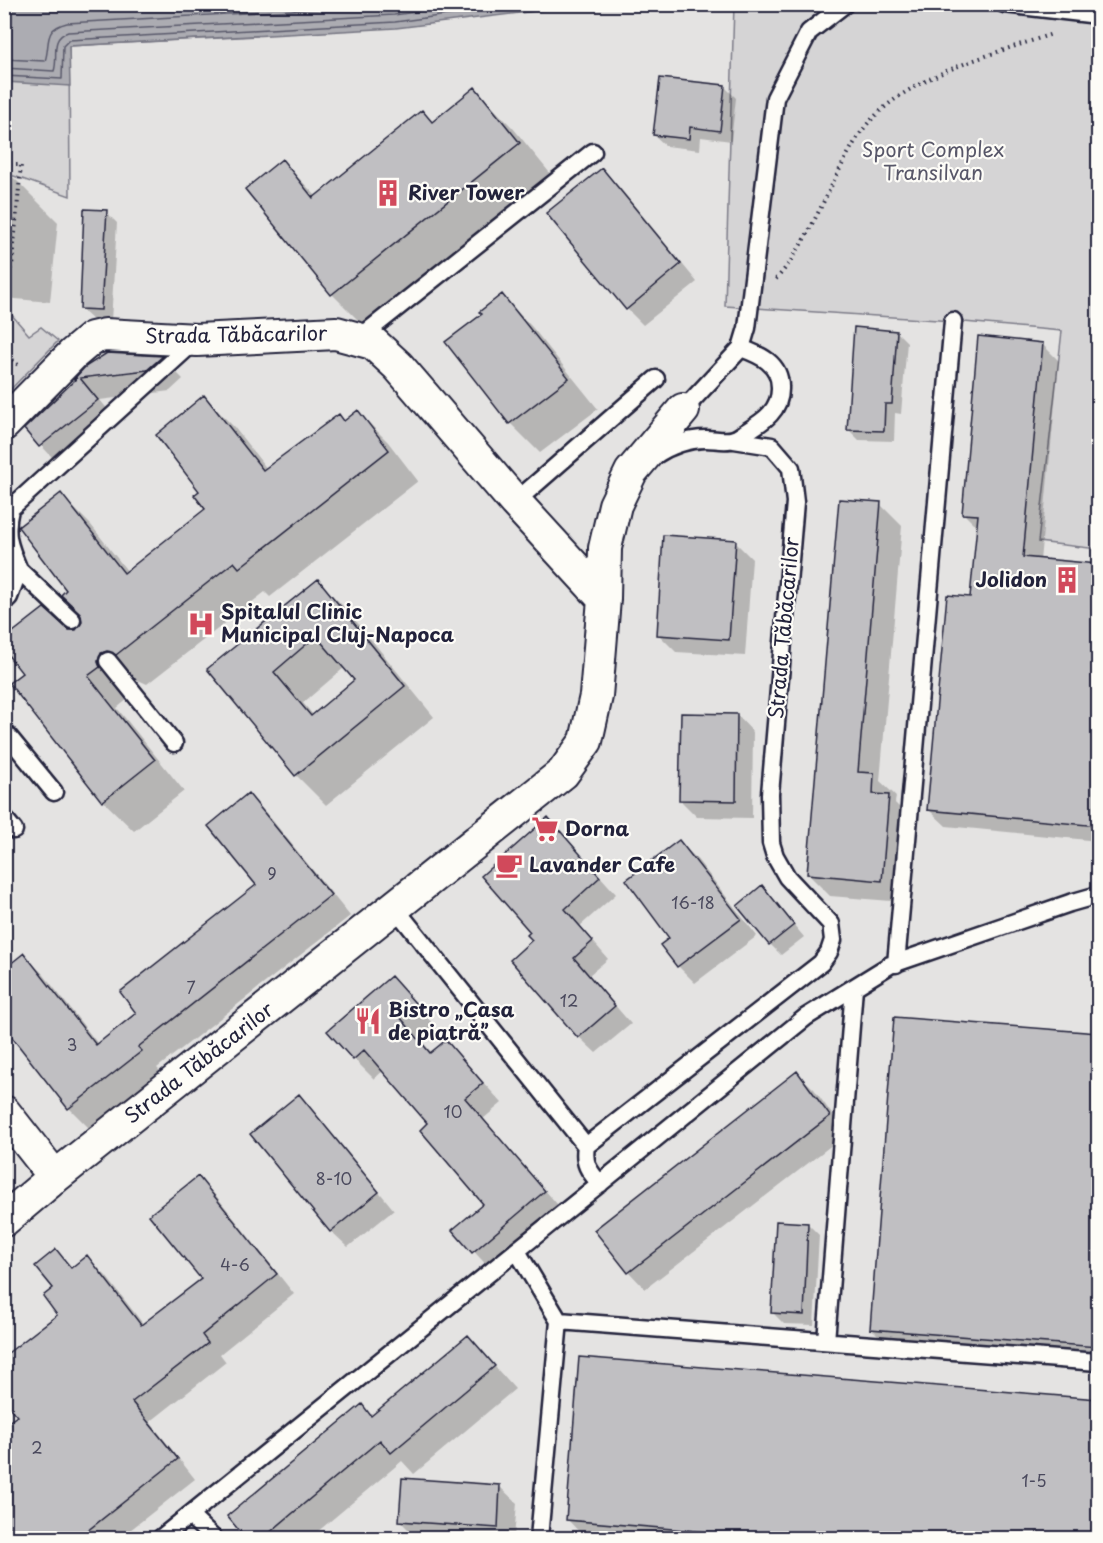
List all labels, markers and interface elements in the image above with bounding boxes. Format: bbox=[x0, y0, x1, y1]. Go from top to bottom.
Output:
park label: Sport Complex Transilvan bbox=[862, 134, 1004, 187]
place label: River Tower bbox=[408, 177, 525, 207]
building icon: River Tower bbox=[373, 178, 403, 208]
street label: Strada Tăbăcarilor bbox=[145, 317, 328, 351]
street label: Strada Tăbăcarilor bbox=[760, 535, 806, 720]
place label: Jolidon bbox=[976, 564, 1047, 594]
building icon: Jolidon bbox=[1052, 565, 1082, 595]
place label: Spitalul Clinic Municipal Cluj-Napoca bbox=[221, 596, 454, 649]
hospital icon: Spitalul Clinic Municipal Cluj-Napoca bbox=[186, 609, 216, 639]
place label: Dorna bbox=[565, 813, 629, 843]
supermarket icon: Dorna bbox=[530, 814, 560, 844]
place label: Lavander Cafe bbox=[529, 849, 675, 879]
cafe icon: Lavander Cafe bbox=[494, 850, 524, 880]
house number: 9 bbox=[267, 861, 277, 885]
house number: 16-18 bbox=[671, 890, 715, 914]
house number: 7 bbox=[186, 975, 196, 999]
house number: 12 bbox=[560, 988, 578, 1012]
street label: Strada Tăbăcarilor bbox=[117, 994, 280, 1130]
place label: Bistro „Casa de piatră” bbox=[388, 994, 515, 1047]
restaurant icon: Bistro „Casa de piatră” bbox=[353, 1006, 383, 1036]
house number: 3 bbox=[67, 1032, 77, 1056]
house number: 10 bbox=[444, 1099, 462, 1123]
house number: 8-10 bbox=[316, 1166, 352, 1190]
house number: 4-6 bbox=[220, 1252, 250, 1276]
house number: 2 bbox=[31, 1435, 43, 1459]
house number: 1-5 bbox=[1021, 1468, 1047, 1492]

